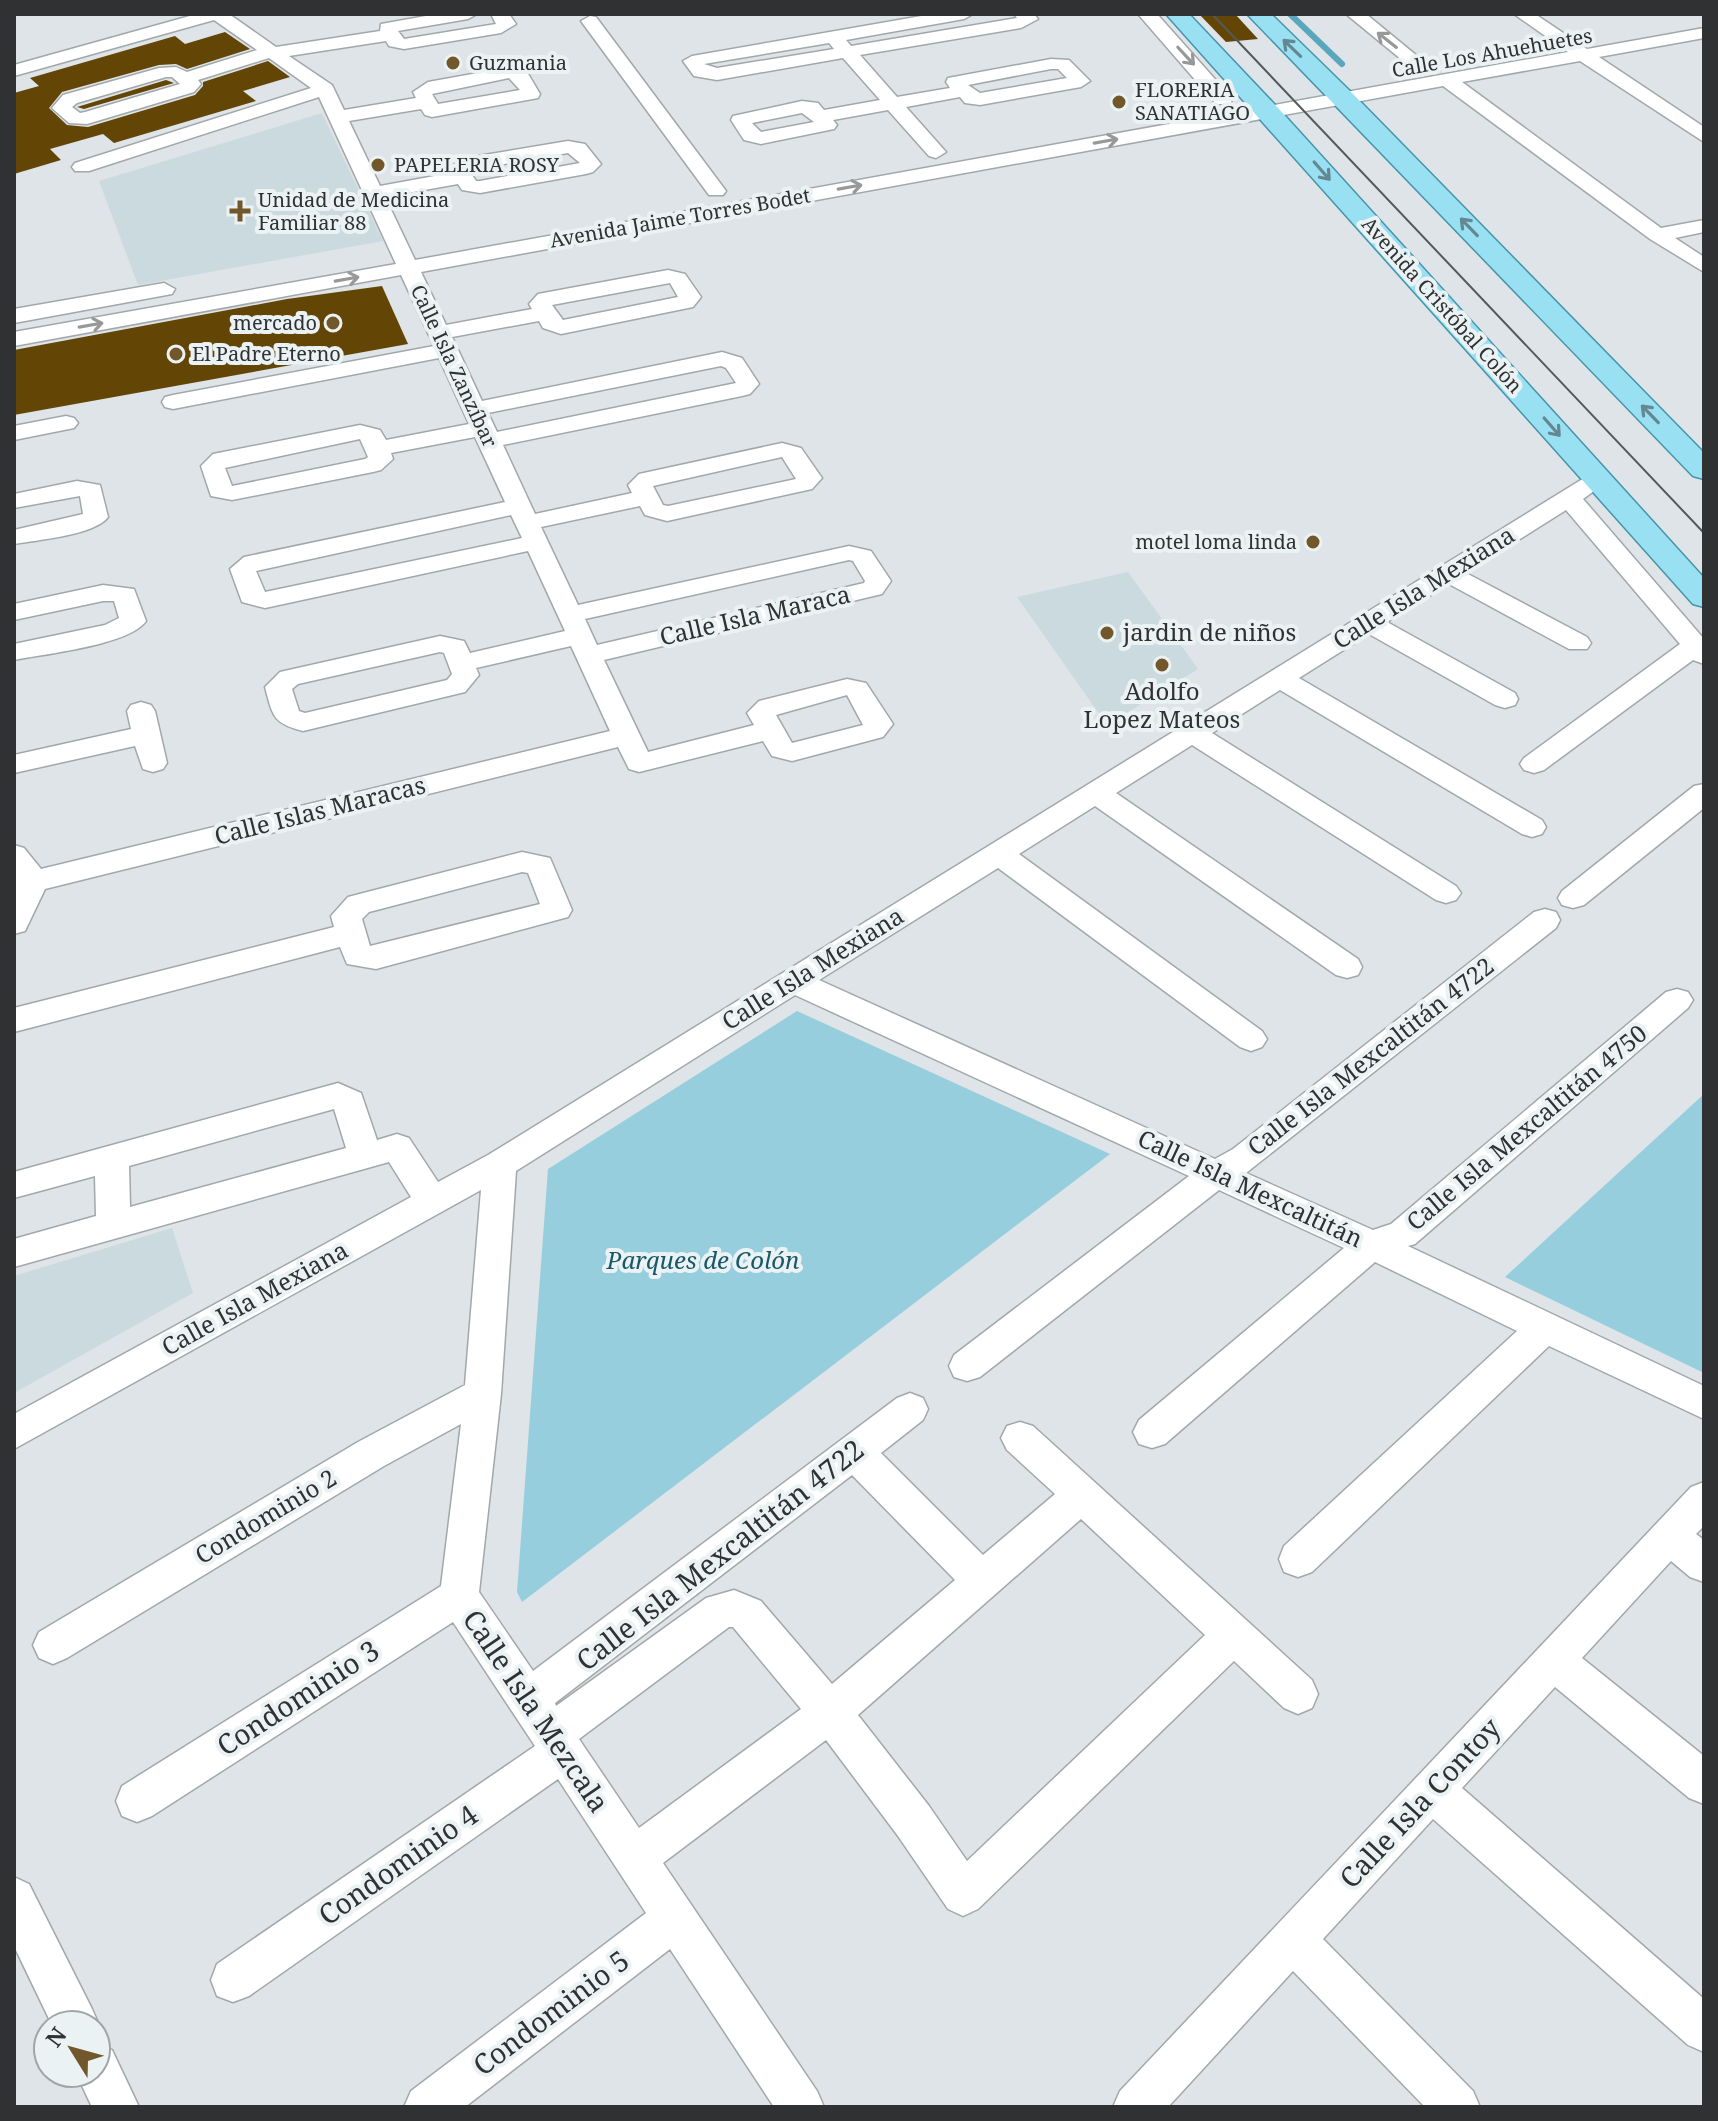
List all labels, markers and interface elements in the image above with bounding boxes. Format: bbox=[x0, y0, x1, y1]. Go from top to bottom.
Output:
street label: Calle Los Ahuehuetes bbox=[1390, 22, 1594, 83]
one-way arrow bbox=[1377, 31, 1398, 48]
one-way arrow bbox=[1282, 38, 1302, 57]
one-way arrow bbox=[1176, 46, 1195, 66]
place label: Guzmania bbox=[469, 49, 567, 76]
marker: Guzmania bbox=[444, 54, 462, 72]
place label: FLORERIA SANATIAGO bbox=[1135, 76, 1250, 126]
marker: FLORERIA SANATIAGO bbox=[1110, 93, 1128, 111]
one-way arrow bbox=[1093, 132, 1118, 147]
place label: PAPELERIA ROSY bbox=[394, 151, 559, 178]
marker: PAPELERIA ROSY bbox=[369, 156, 387, 174]
one-way arrow bbox=[1313, 161, 1331, 181]
one-way arrow bbox=[837, 179, 863, 194]
street label: Avenida Jaime Torres Bodet bbox=[548, 181, 812, 254]
place label: Unidad de Medicina Familiar 88 bbox=[258, 186, 449, 236]
marker: Unidad de Medicina Familiar 88 bbox=[229, 200, 251, 222]
street label: Avenida Cristóbal Colón bbox=[1356, 211, 1529, 399]
one-way arrow bbox=[1459, 217, 1478, 237]
one-way arrow bbox=[333, 270, 359, 285]
street label: Calle Isla Zanzíbar bbox=[405, 280, 504, 452]
place label: mercado bbox=[233, 309, 317, 336]
marker: mercado bbox=[324, 314, 342, 332]
one-way arrow bbox=[78, 317, 103, 332]
place label: El Padre Eterno bbox=[192, 340, 341, 367]
marker: El Padre Eterno bbox=[167, 345, 185, 363]
one-way arrow bbox=[1640, 404, 1659, 424]
one-way arrow bbox=[1542, 417, 1560, 437]
street label: Calle Isla Mexiana bbox=[1326, 518, 1520, 656]
place label: motel loma linda bbox=[1135, 528, 1297, 555]
marker: motel loma linda bbox=[1304, 533, 1322, 551]
street label: Calle Isla Maraca bbox=[656, 577, 853, 653]
place label: jardin de niños bbox=[1122, 615, 1296, 648]
marker: jardin de niños bbox=[1098, 624, 1116, 642]
marker: Adolfo Lopez Mateos bbox=[1153, 656, 1171, 674]
place label: Adolfo Lopez Mateos bbox=[1084, 674, 1240, 735]
street label: Calle Islas Maracas bbox=[211, 767, 429, 852]
street label: Calle Isla Mexiana bbox=[715, 899, 909, 1037]
street label: Calle Isla Mexcaltitán 4722 bbox=[1240, 949, 1500, 1163]
street label: Calle Isla Mexcaltitán 4750 bbox=[1399, 1016, 1653, 1237]
street label: Calle Isla Mexcaltitán bbox=[1133, 1121, 1368, 1254]
street label: Calle Isla Mexiana bbox=[155, 1233, 353, 1363]
park label: Parques de Colón bbox=[606, 1243, 799, 1276]
street label: Calle Isla Mexcaltitán 4722 bbox=[568, 1430, 871, 1679]
street label: Condominio 2 bbox=[188, 1460, 342, 1571]
street label: Calle Isla Mezcala bbox=[455, 1602, 619, 1819]
street label: Condominio 3 bbox=[209, 1630, 386, 1764]
street label: Calle Isla Contoy bbox=[1330, 1709, 1508, 1896]
street label: Condominio 4 bbox=[310, 1795, 485, 1933]
street label: Condominio 5 bbox=[465, 1941, 636, 2083]
north arrow bbox=[32, 2009, 112, 2089]
text: N bbox=[38, 2020, 72, 2052]

